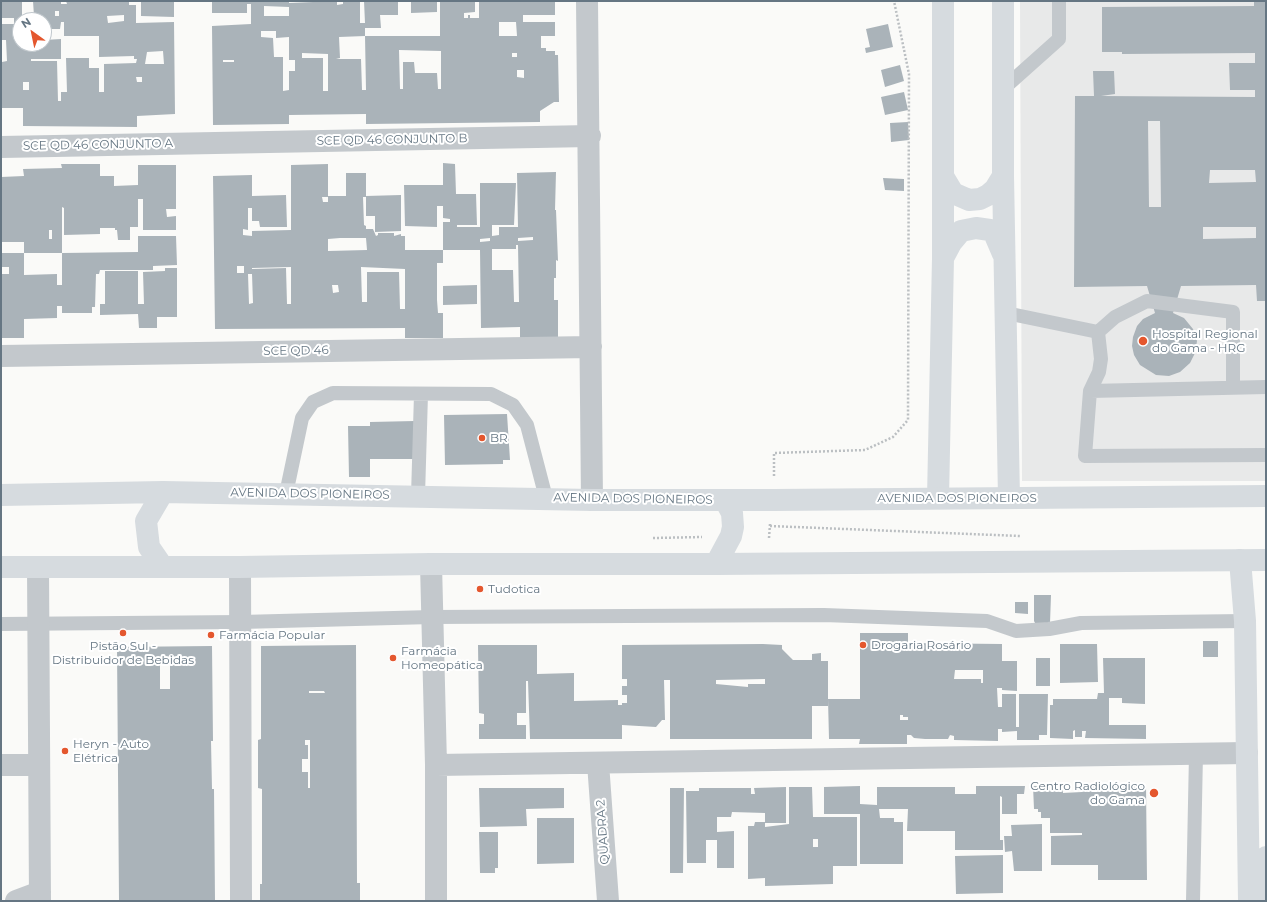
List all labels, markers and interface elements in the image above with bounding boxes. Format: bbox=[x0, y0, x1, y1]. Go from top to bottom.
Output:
north arrow bbox=[12, 12, 52, 52]
text: N bbox=[18, 14, 34, 31]
street label: SCE QD 46 CONJUNTO B bbox=[316, 131, 468, 149]
street label: SCE QD 46 CONJUNTO A bbox=[23, 136, 173, 154]
place label: Hospital Regional do Gama - HRG bbox=[1152, 327, 1258, 355]
marker: Hospital Regional do Gama - HRG bbox=[1137, 335, 1149, 347]
street label: SCE QD 46 bbox=[263, 343, 329, 359]
place label: BR bbox=[490, 431, 508, 445]
marker: BR bbox=[477, 433, 487, 443]
street label: AVENIDA DOS PIONEIROS bbox=[230, 485, 390, 503]
street label: AVENIDA DOS PIONEIROS bbox=[553, 490, 713, 508]
street label: AVENIDA DOS PIONEIROS bbox=[877, 491, 1037, 505]
place label: Tudotica bbox=[488, 582, 540, 596]
marker: Tudotica bbox=[475, 584, 485, 594]
marker: Pistão Sul - Distribuidor de Bebidas bbox=[118, 628, 128, 638]
place label: Farmácia Popular bbox=[219, 628, 325, 642]
marker: Farmácia Popular bbox=[206, 630, 216, 640]
place label: Drogaria Rosário bbox=[871, 638, 971, 652]
place label: Pistão Sul - Distribuidor de Bebidas bbox=[52, 639, 194, 667]
marker: Drogaria Rosário bbox=[858, 640, 868, 650]
place label: Farmácia Homeopática bbox=[401, 644, 483, 672]
marker: Farmácia Homeopática bbox=[388, 653, 398, 663]
place label: Heryn - Auto Elétrica bbox=[73, 737, 149, 765]
marker: Heryn - Auto Elétrica bbox=[60, 746, 70, 756]
place label: Centro Radiológico do Gama bbox=[1030, 779, 1145, 807]
marker: Centro Radiológico do Gama bbox=[1148, 787, 1160, 799]
street label: QUADRA 2 bbox=[594, 799, 612, 865]

